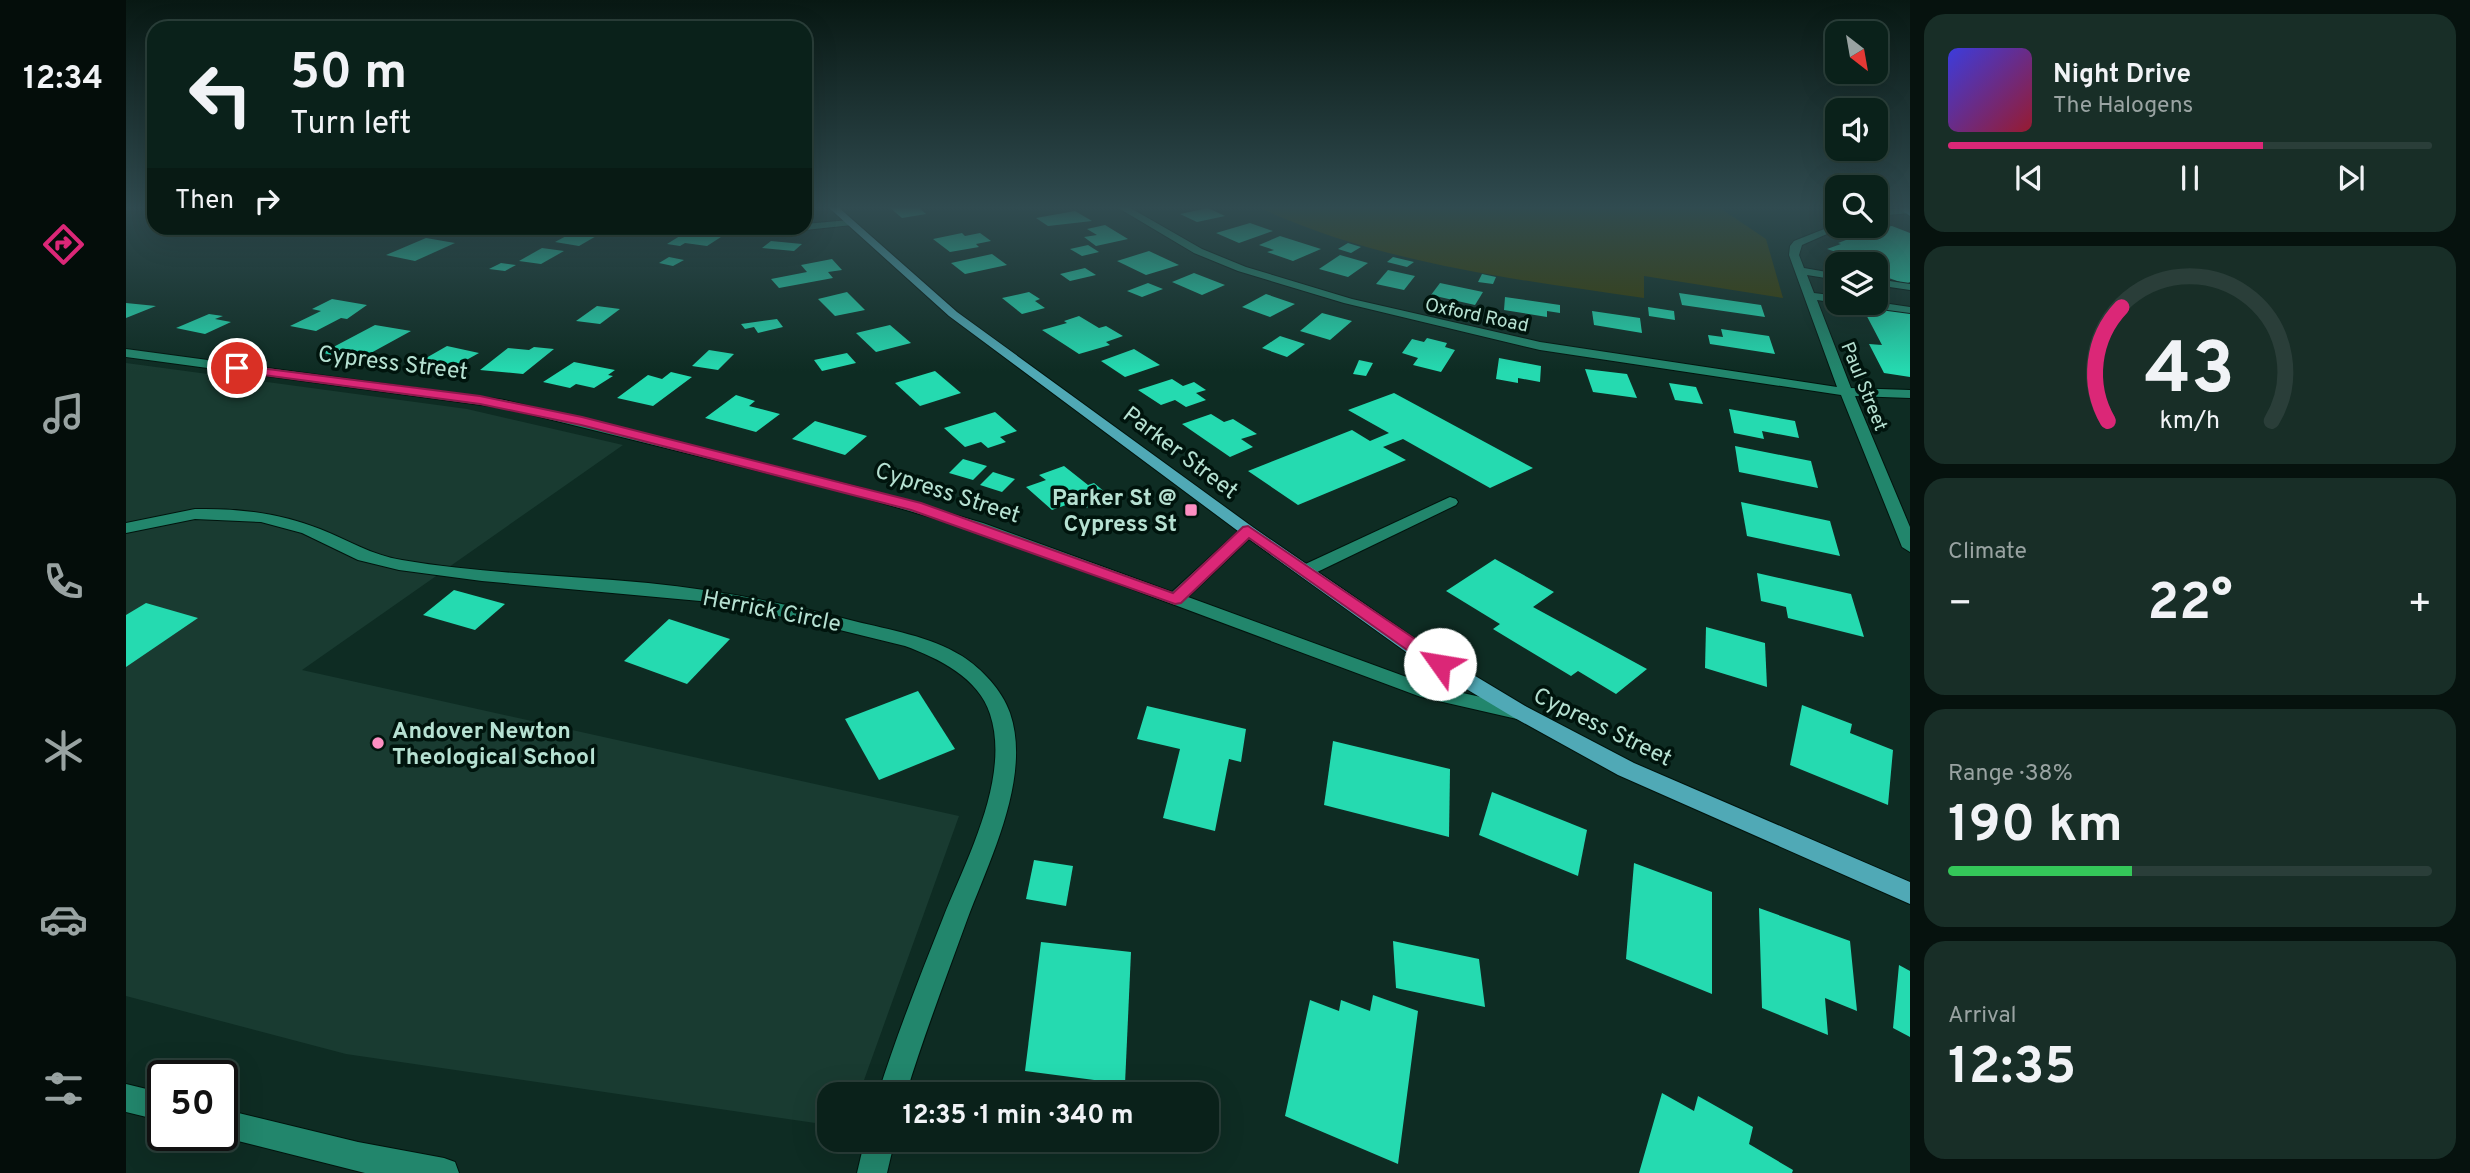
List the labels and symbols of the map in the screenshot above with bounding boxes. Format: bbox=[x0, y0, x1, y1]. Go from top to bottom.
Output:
north arrow bbox=[1825, 21, 1888, 84]
street label: Oxford Road bbox=[1423, 293, 1531, 339]
pin bbox=[207, 338, 267, 398]
street label: Paul Street bbox=[1834, 339, 1892, 435]
street label: Cypress Street bbox=[316, 341, 469, 388]
street label: Parker Street bbox=[1116, 401, 1243, 507]
street label: Cypress Street bbox=[871, 457, 1023, 531]
place label: Parker St @ Cypress St bbox=[1052, 485, 1177, 540]
marker: Parker St @ Cypress St bbox=[1183, 502, 1199, 518]
street label: Herrick Circle bbox=[700, 585, 843, 640]
position arrow bbox=[1403, 627, 1477, 701]
street label: Cypress Street bbox=[1528, 682, 1676, 774]
place label: Andover Newton Theological School bbox=[392, 718, 596, 773]
marker: Andover Newton Theological School bbox=[370, 735, 386, 751]
speed limit sign: 50 bbox=[147, 1060, 238, 1151]

